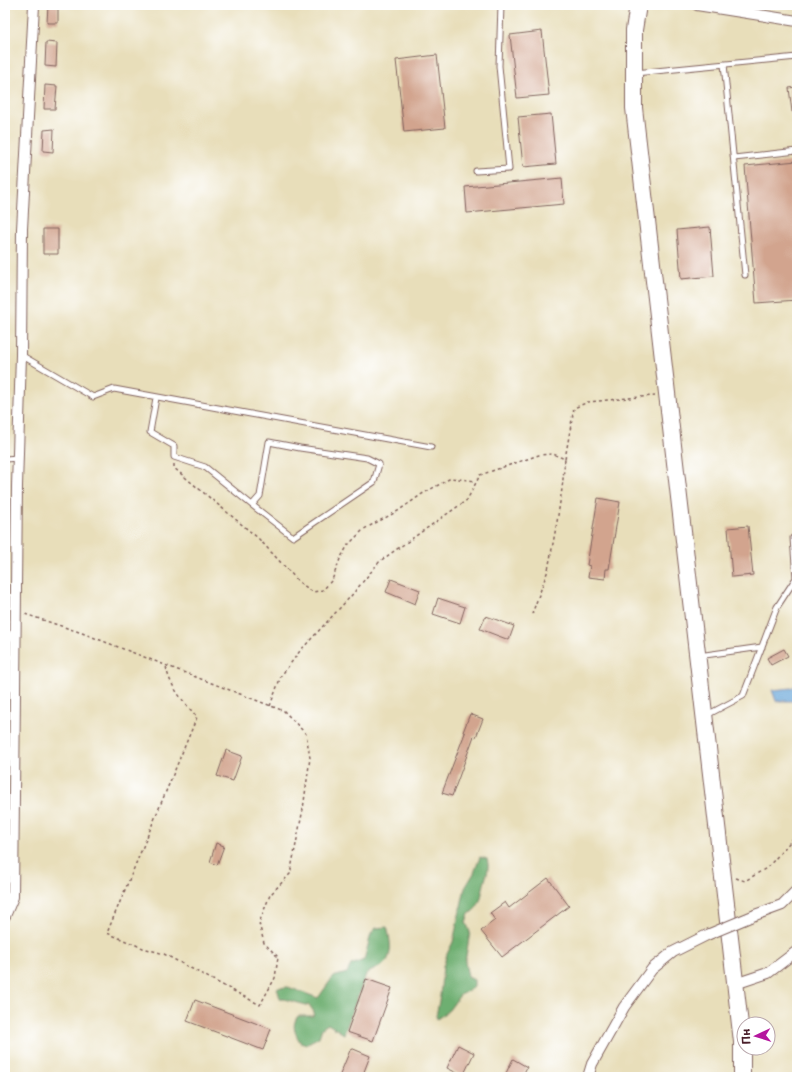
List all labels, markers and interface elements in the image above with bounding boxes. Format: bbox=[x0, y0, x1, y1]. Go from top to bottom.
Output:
north arrow bbox=[736, 1016, 776, 1056]
text: Пн bbox=[736, 1028, 755, 1045]

